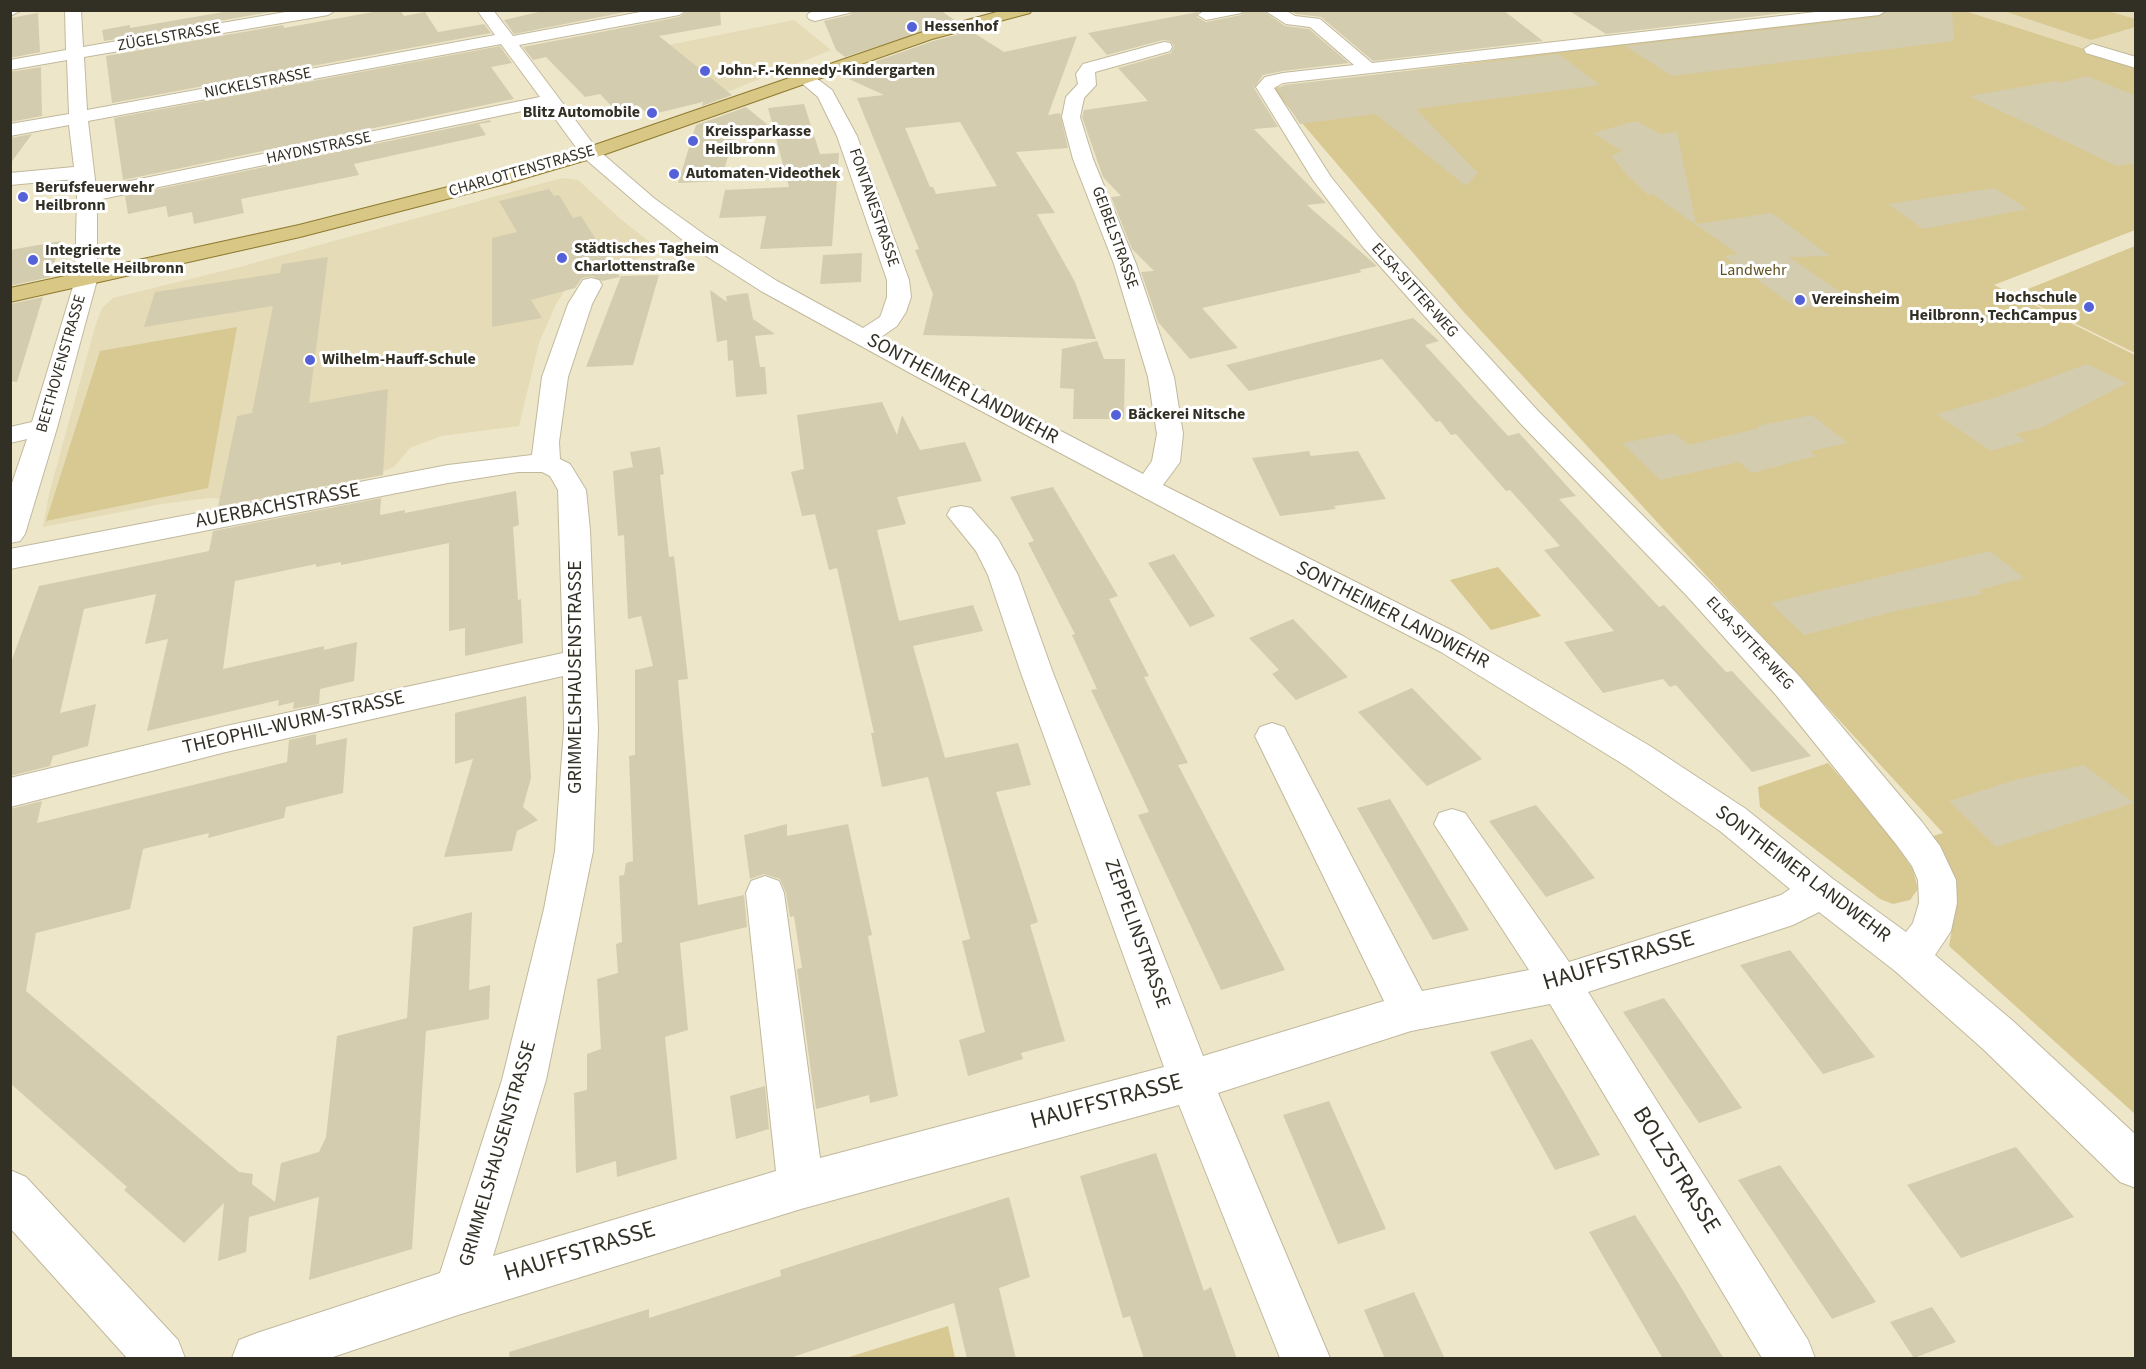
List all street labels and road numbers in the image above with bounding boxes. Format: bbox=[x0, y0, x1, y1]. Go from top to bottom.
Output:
street label: ZÜGELSTRASSE bbox=[116, 19, 222, 57]
street label: NICKELSTRASSE bbox=[203, 64, 313, 104]
street label: HAYDNSTRASSE bbox=[265, 129, 373, 169]
street label: CHARLOTTENSTRASSE bbox=[447, 142, 597, 202]
street label: FONTANESTRASSE bbox=[844, 146, 902, 270]
street label: GEIBELSTRASSE bbox=[1087, 184, 1141, 292]
street label: ELSA-SITTER-WEG bbox=[1367, 240, 1461, 342]
street label: BEETHOVENSTRASSE bbox=[33, 293, 91, 435]
street label: SONTHEIMER LANDWEHR bbox=[862, 329, 1062, 451]
street label: AUERBACHSTRASSE bbox=[194, 479, 362, 535]
street label: SONTHEIMER LANDWEHR bbox=[1292, 557, 1492, 675]
street label: GRIMMELSHAUSENSTRASSE bbox=[565, 560, 589, 794]
street label: ELSA-SITTER-WEG bbox=[1701, 593, 1797, 695]
street label: THEOPHIL-WURM-STRASSE bbox=[181, 687, 407, 761]
street label: SONTHEIMER LANDWEHR bbox=[1710, 801, 1894, 949]
street label: ZEPPELINSTRASSE bbox=[1098, 856, 1174, 1012]
street label: HAUFFSTRASSE bbox=[1540, 925, 1698, 999]
street label: GRIMMELSHAUSENSTRASSE bbox=[455, 1038, 543, 1270]
street label: HAUFFSTRASSE bbox=[1028, 1069, 1186, 1137]
street label: BOLZSTRASSE bbox=[1625, 1102, 1725, 1240]
street label: HAUFFSTRASSE bbox=[501, 1216, 659, 1290]

